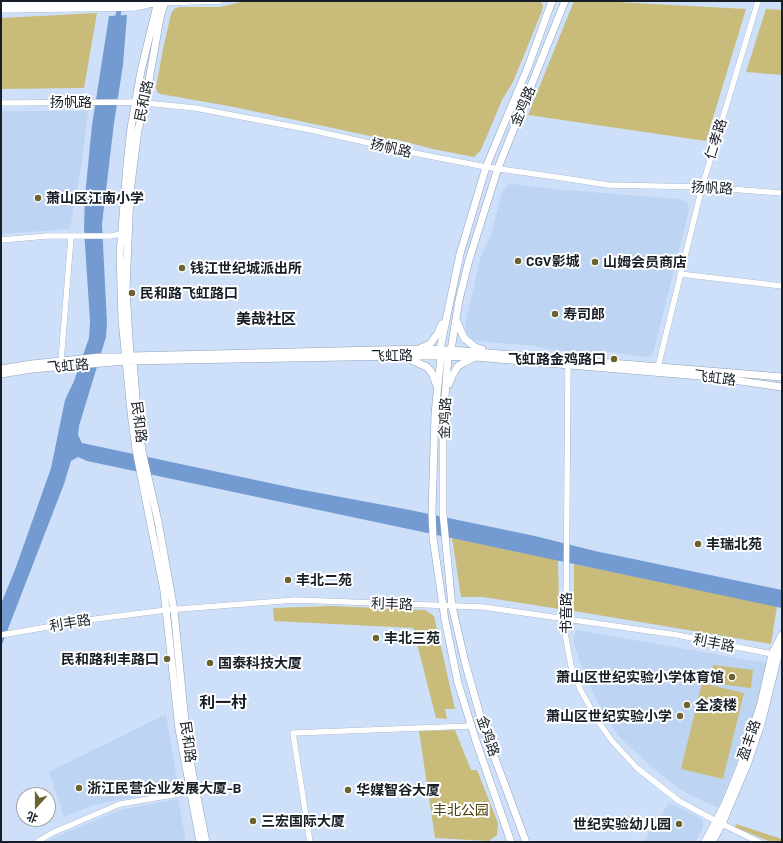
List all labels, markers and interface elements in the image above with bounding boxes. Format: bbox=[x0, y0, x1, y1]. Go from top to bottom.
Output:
street label: 民和路 bbox=[131, 79, 157, 123]
street label: 金鸡路 bbox=[507, 83, 539, 129]
street label: 扬帆路 bbox=[50, 94, 92, 110]
street label: 仁孝路 bbox=[702, 116, 730, 162]
street label: 扬帆路 bbox=[369, 135, 413, 161]
street label: 扬帆路 bbox=[691, 179, 733, 197]
place label: 萧山区江南小学 bbox=[46, 190, 144, 206]
marker: 萧山区江南小学 bbox=[33, 193, 43, 203]
place label: CGV影城 bbox=[526, 253, 580, 269]
place label: 山姆会员商店 bbox=[603, 254, 687, 270]
marker: CGV影城 bbox=[513, 256, 523, 266]
marker: 山姆会员商店 bbox=[590, 257, 600, 267]
place label: 钱江世纪城派出所 bbox=[190, 260, 302, 276]
marker: 钱江世纪城派出所 bbox=[177, 263, 187, 273]
place label: 民和路飞虹路口 bbox=[140, 285, 238, 301]
marker: 民和路飞虹路口 bbox=[127, 288, 137, 298]
place label: 寿司郎 bbox=[563, 306, 605, 322]
marker: 寿司郎 bbox=[550, 309, 560, 319]
district label: 美哉社区 bbox=[236, 310, 296, 328]
street label: 飞虹路 bbox=[371, 347, 413, 365]
place label: 飞虹路金鸡路口 bbox=[508, 351, 606, 367]
marker: 飞虹路金鸡路口 bbox=[609, 354, 619, 364]
street label: 飞虹路 bbox=[46, 356, 90, 376]
street label: 飞虹路 bbox=[693, 367, 737, 389]
street label: 金鸡路 bbox=[436, 397, 454, 439]
street label: 民和路 bbox=[128, 400, 150, 444]
place label: 丰瑞北苑 bbox=[706, 536, 762, 552]
marker: 丰瑞北苑 bbox=[693, 539, 703, 549]
place label: 丰北二苑 bbox=[296, 572, 352, 588]
marker: 丰北二苑 bbox=[283, 575, 293, 585]
street label: 书音路 bbox=[558, 592, 574, 634]
street label: 利丰路 bbox=[371, 595, 413, 613]
street label: 利丰路 bbox=[48, 611, 92, 635]
place label: 丰北三苑 bbox=[384, 630, 440, 646]
street label: 利丰路 bbox=[692, 631, 736, 655]
marker: 丰北三苑 bbox=[371, 633, 381, 643]
place label: 民和路利丰路口 bbox=[61, 651, 159, 667]
marker: 民和路利丰路口 bbox=[162, 654, 172, 664]
place label: 国泰科技大厦 bbox=[218, 655, 302, 671]
marker: 国泰科技大厦 bbox=[205, 658, 215, 668]
place label: 萧山区世纪实验小学体育馆 bbox=[556, 669, 724, 685]
marker: 萧山区世纪实验小学体育馆 bbox=[727, 672, 737, 682]
district label: 利一村 bbox=[199, 693, 247, 713]
place label: 全凌楼 bbox=[695, 697, 737, 713]
marker: 全凌楼 bbox=[682, 700, 692, 710]
place label: 萧山区世纪实验小学 bbox=[546, 708, 672, 724]
marker: 萧山区世纪实验小学 bbox=[675, 711, 685, 721]
street label: 金鸡路 bbox=[473, 713, 503, 759]
street label: 盈丰路 bbox=[734, 717, 764, 763]
street label: 民和路 bbox=[177, 720, 199, 764]
place label: 浙江民营企业发展大厦-B bbox=[87, 780, 241, 796]
place label: 华媒智谷大厦 bbox=[356, 782, 440, 798]
marker: 浙江民营企业发展大厦-B bbox=[74, 783, 84, 793]
marker: 华媒智谷大厦 bbox=[343, 785, 353, 795]
north arrow bbox=[16, 787, 56, 827]
park label: 丰北公园 bbox=[433, 802, 489, 818]
text: 北 bbox=[24, 810, 39, 826]
place label: 三宏国际大厦 bbox=[261, 813, 345, 829]
marker: 三宏国际大厦 bbox=[248, 816, 258, 826]
place label: 世纪实验幼儿园 bbox=[573, 816, 671, 832]
marker: 世纪实验幼儿园 bbox=[674, 819, 684, 829]

